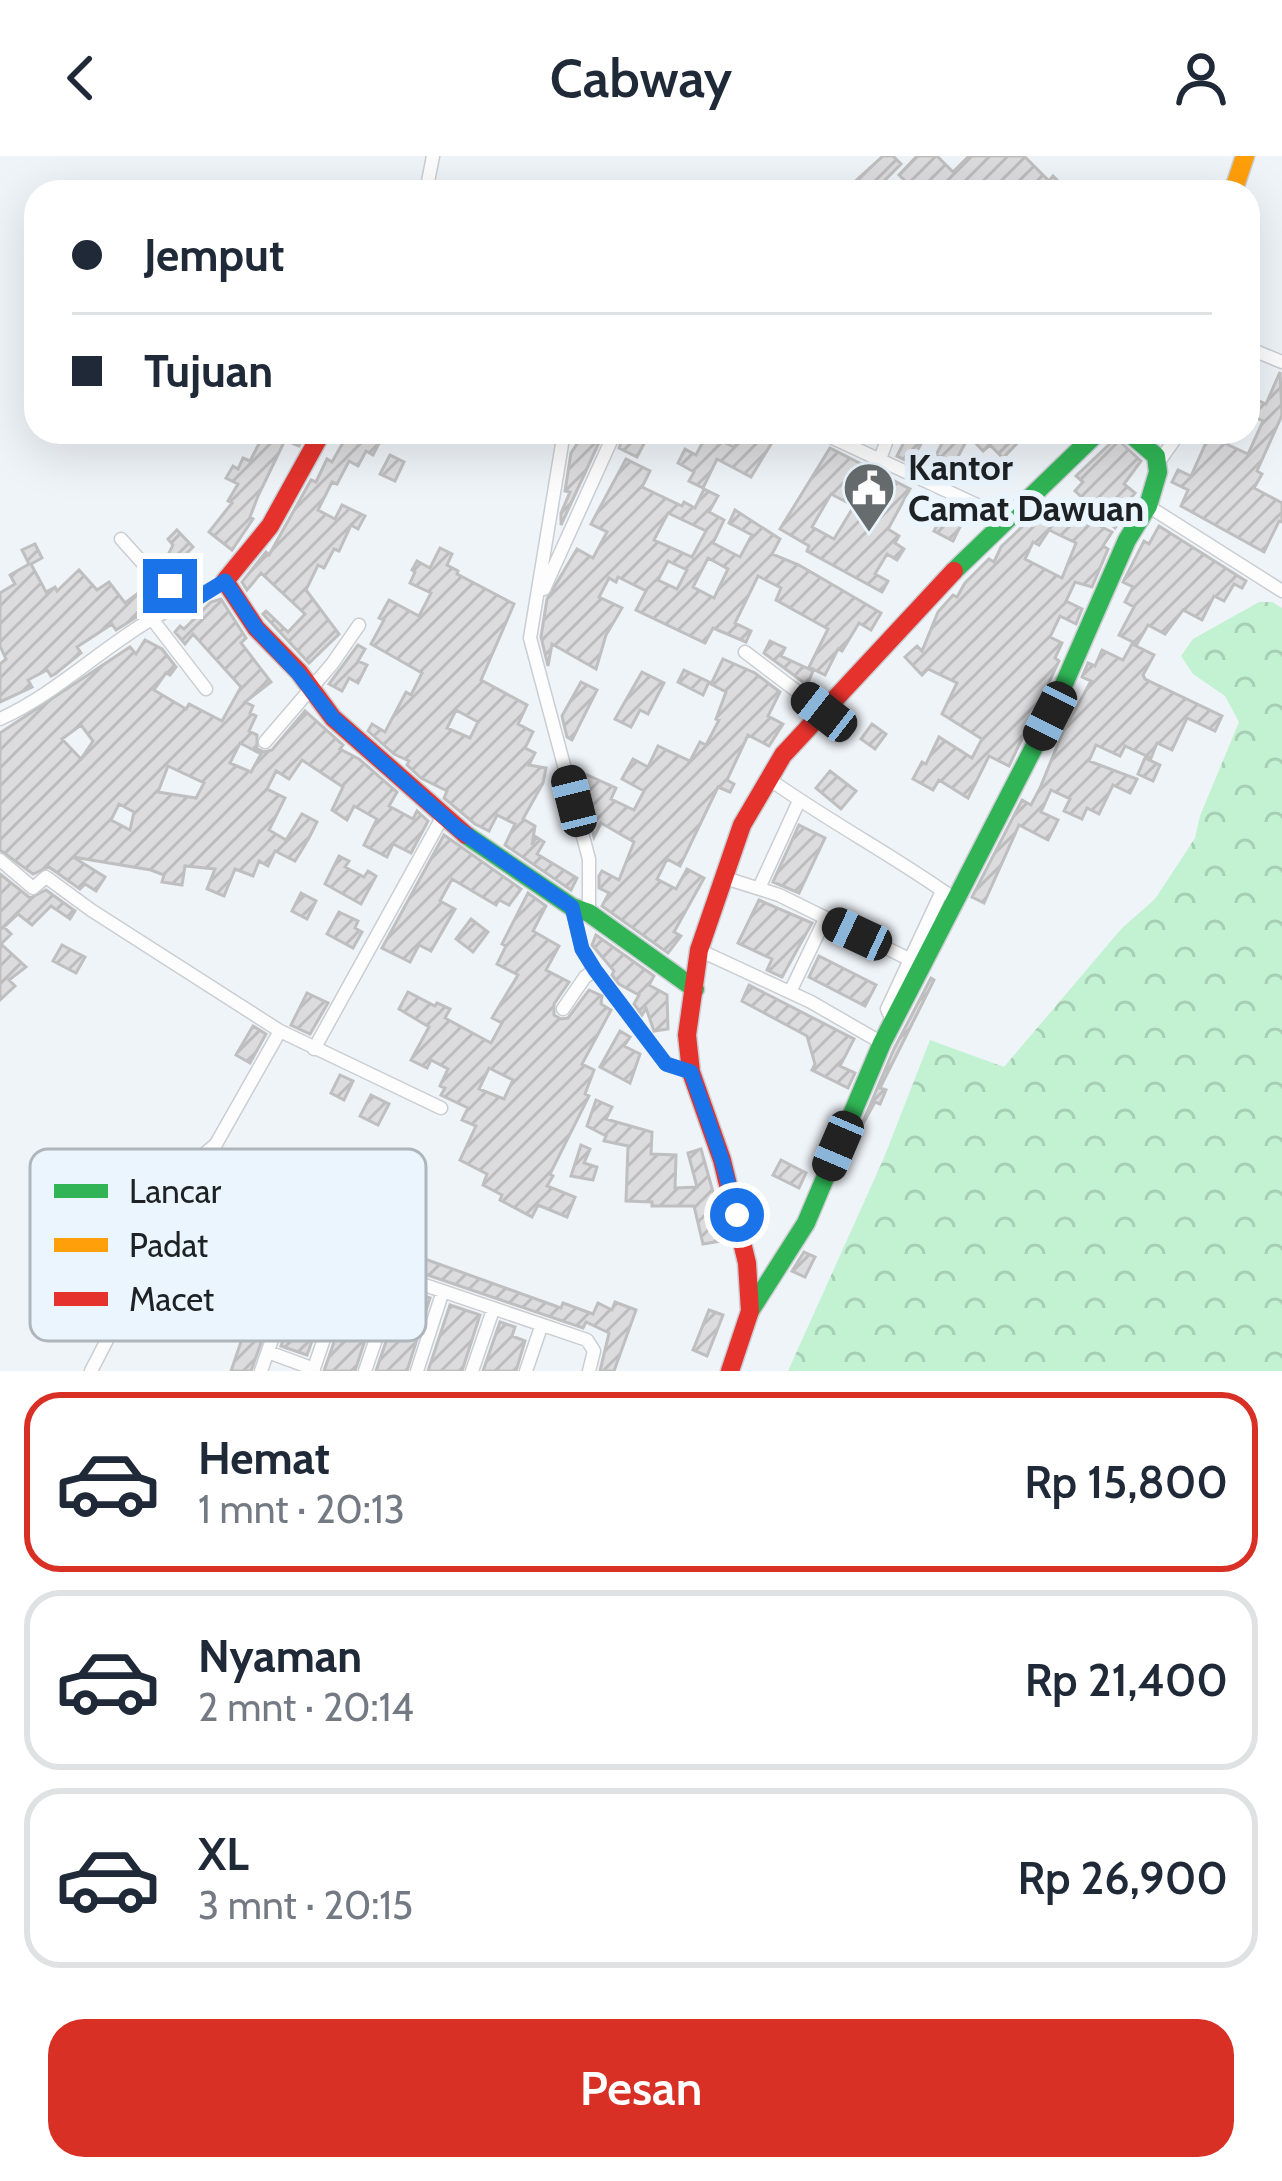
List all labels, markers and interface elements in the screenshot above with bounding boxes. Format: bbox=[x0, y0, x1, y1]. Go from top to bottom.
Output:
icon: back bbox=[48, 45, 114, 111]
text: Cabway bbox=[550, 45, 732, 111]
icon: person bbox=[1168, 45, 1234, 111]
text: Jemput bbox=[144, 228, 284, 282]
text: Tujuan bbox=[144, 344, 273, 398]
place label: Kantor Camat Dawuan bbox=[908, 445, 1144, 530]
public building icon: Kantor Camat Dawuan bbox=[841, 460, 897, 534]
route end bbox=[143, 559, 197, 613]
car bbox=[785, 676, 863, 748]
car bbox=[1018, 676, 1082, 756]
car bbox=[548, 762, 600, 840]
car bbox=[817, 902, 897, 966]
car bbox=[807, 1106, 869, 1186]
legend bbox=[30, 1149, 426, 1341]
text: Lancar bbox=[129, 1171, 222, 1211]
route start bbox=[710, 1188, 764, 1242]
text: Padat bbox=[129, 1225, 208, 1265]
text: Macet bbox=[129, 1279, 214, 1319]
icon: car bbox=[54, 1428, 162, 1536]
text: Hemat bbox=[198, 1431, 330, 1485]
text: Rp 15,800 bbox=[1024, 1455, 1228, 1509]
text: 1 mnt · 20:13 bbox=[198, 1485, 405, 1533]
icon: car bbox=[54, 1626, 162, 1734]
text: Nyaman bbox=[198, 1629, 362, 1683]
text: Rp 21,400 bbox=[1025, 1653, 1228, 1707]
text: 2 mnt · 20:14 bbox=[198, 1683, 414, 1731]
icon: car bbox=[54, 1824, 162, 1932]
text: XL bbox=[198, 1827, 249, 1881]
text: Rp 26,900 bbox=[1017, 1851, 1228, 1905]
text: 3 mnt · 20:15 bbox=[198, 1881, 413, 1929]
button: Pesan bbox=[48, 2019, 1234, 2157]

